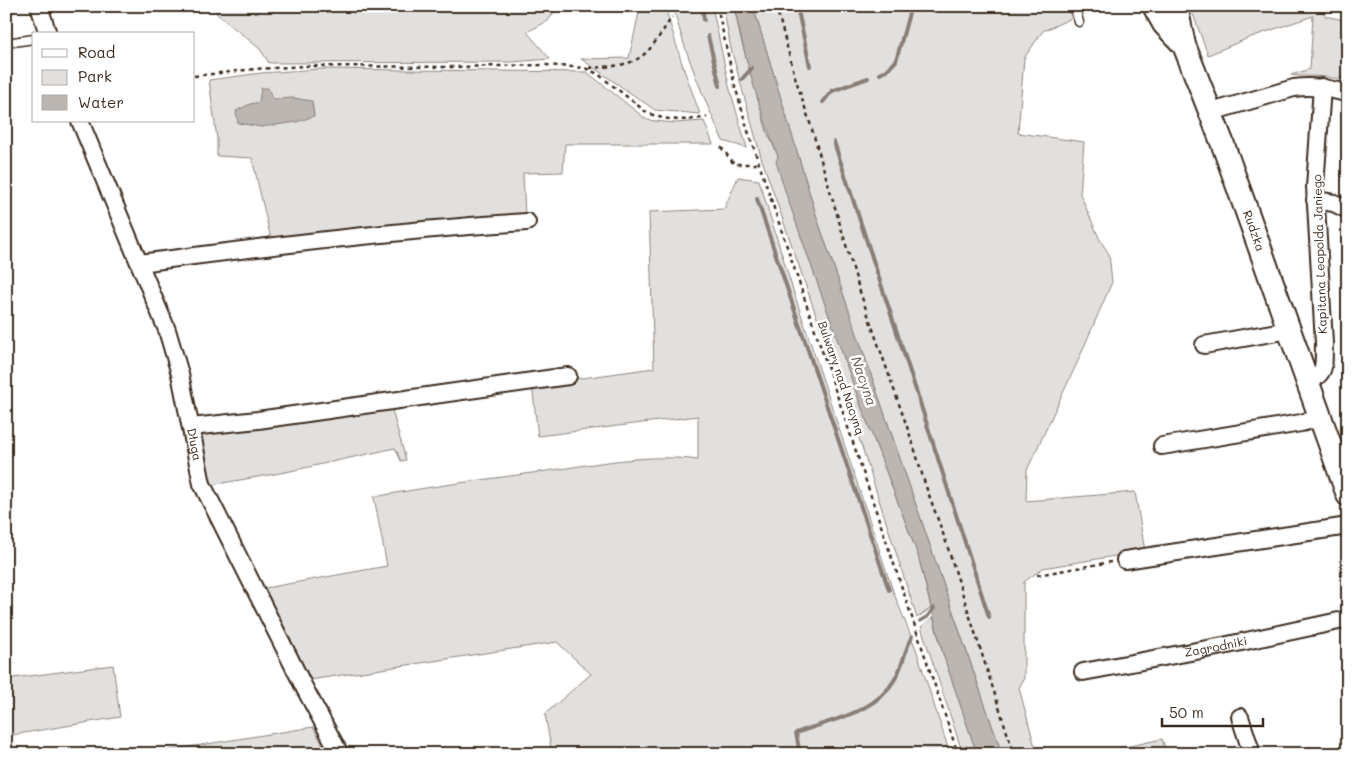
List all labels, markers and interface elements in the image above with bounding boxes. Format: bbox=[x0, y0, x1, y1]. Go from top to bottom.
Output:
legend bbox=[32, 32, 195, 122]
text: Road bbox=[78, 42, 115, 62]
text: Park bbox=[78, 66, 112, 86]
text: Water bbox=[78, 92, 124, 112]
street label: Kapitana Leopolda Janiego bbox=[1308, 174, 1330, 334]
street label: Rudzka bbox=[1240, 208, 1269, 253]
street label: Bulwary nad Nacyną bbox=[815, 319, 869, 437]
water label: Nacyna bbox=[847, 354, 882, 408]
street label: Długa bbox=[184, 426, 206, 462]
street label: Zagrodniki bbox=[1183, 632, 1248, 660]
scale bar bbox=[1162, 695, 1263, 727]
text: 50 m bbox=[1169, 702, 1204, 722]

